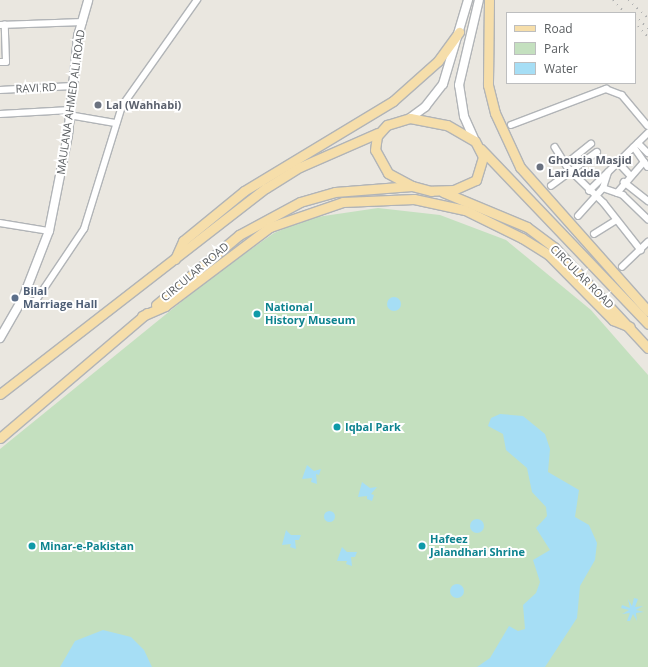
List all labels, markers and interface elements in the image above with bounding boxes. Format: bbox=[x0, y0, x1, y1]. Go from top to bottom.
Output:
legend bbox=[506, 12, 636, 84]
text: Road bbox=[544, 20, 573, 37]
street label: MAULANA AHMED ALI ROAD bbox=[54, 29, 88, 175]
text: Park bbox=[544, 40, 569, 57]
text: Water bbox=[544, 60, 578, 77]
street label: RAVI RD bbox=[15, 80, 57, 96]
place label: Lal (Wahhabi) bbox=[106, 98, 181, 112]
marker: Lal (Wahhabi) bbox=[93, 100, 103, 110]
place label: Ghousia Masjid Lari Adda bbox=[548, 154, 632, 180]
marker: Ghousia Masjid Lari Adda bbox=[535, 162, 545, 172]
street label: CIRCULAR ROAD bbox=[158, 240, 232, 304]
street label: CIRCULAR ROAD bbox=[548, 243, 616, 311]
place label: Bilal Marriage Hall bbox=[23, 285, 97, 311]
marker: Bilal Marriage Hall bbox=[10, 293, 20, 303]
place label: National History Museum bbox=[265, 301, 356, 327]
marker: National History Museum bbox=[252, 309, 262, 319]
place label: Iqbal Park bbox=[345, 420, 401, 434]
marker: Iqbal Park bbox=[332, 422, 342, 432]
place label: Hafeez Jalandhari Shrine bbox=[430, 533, 525, 559]
place label: Minar-e-Pakistan bbox=[40, 539, 134, 553]
marker: Minar-e-Pakistan bbox=[27, 541, 37, 551]
marker: Hafeez Jalandhari Shrine bbox=[417, 541, 427, 551]

